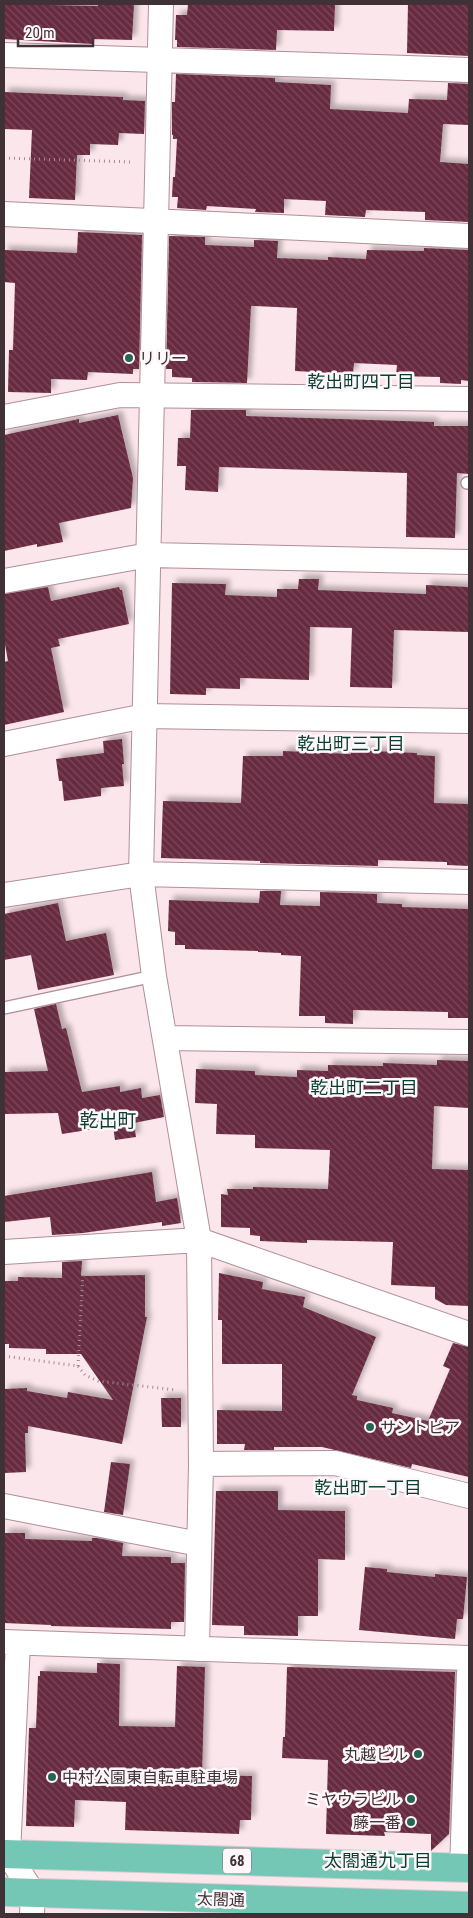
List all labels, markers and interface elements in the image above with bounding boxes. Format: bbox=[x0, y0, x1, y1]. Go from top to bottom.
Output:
scale bar bbox=[18, 15, 92, 47]
text: 20 m bbox=[25, 24, 55, 42]
place label: リリー bbox=[139, 349, 187, 368]
marker: リリー bbox=[123, 352, 135, 364]
district label: 乾出町四丁目 bbox=[307, 371, 415, 392]
district label: 乾出町三丁目 bbox=[297, 733, 405, 754]
district label: 乾出町二丁目 bbox=[310, 1077, 418, 1098]
district label: 乾出町 bbox=[79, 1109, 137, 1132]
place label: サントピア bbox=[380, 1418, 460, 1437]
marker: サントピア bbox=[364, 1421, 376, 1433]
district label: 乾出町一丁目 bbox=[314, 1477, 422, 1498]
place label: 丸越ビル bbox=[344, 1745, 408, 1764]
marker: 丸越ビル bbox=[412, 1748, 424, 1760]
place label: 中村公園東自転車駐車場 bbox=[62, 1768, 238, 1787]
marker: 中村公園東自転車駐車場 bbox=[46, 1771, 58, 1783]
place label: ミヤウラビル bbox=[305, 1790, 401, 1809]
marker: ミヤウラビル bbox=[405, 1793, 417, 1805]
place label: 藤一番 bbox=[353, 1813, 401, 1832]
marker: 藤一番 bbox=[405, 1816, 417, 1828]
road number: 68 bbox=[223, 1848, 251, 1874]
district label: 太閤通九丁目 bbox=[324, 1850, 432, 1871]
street label: 太閤通 bbox=[197, 1889, 245, 1910]

